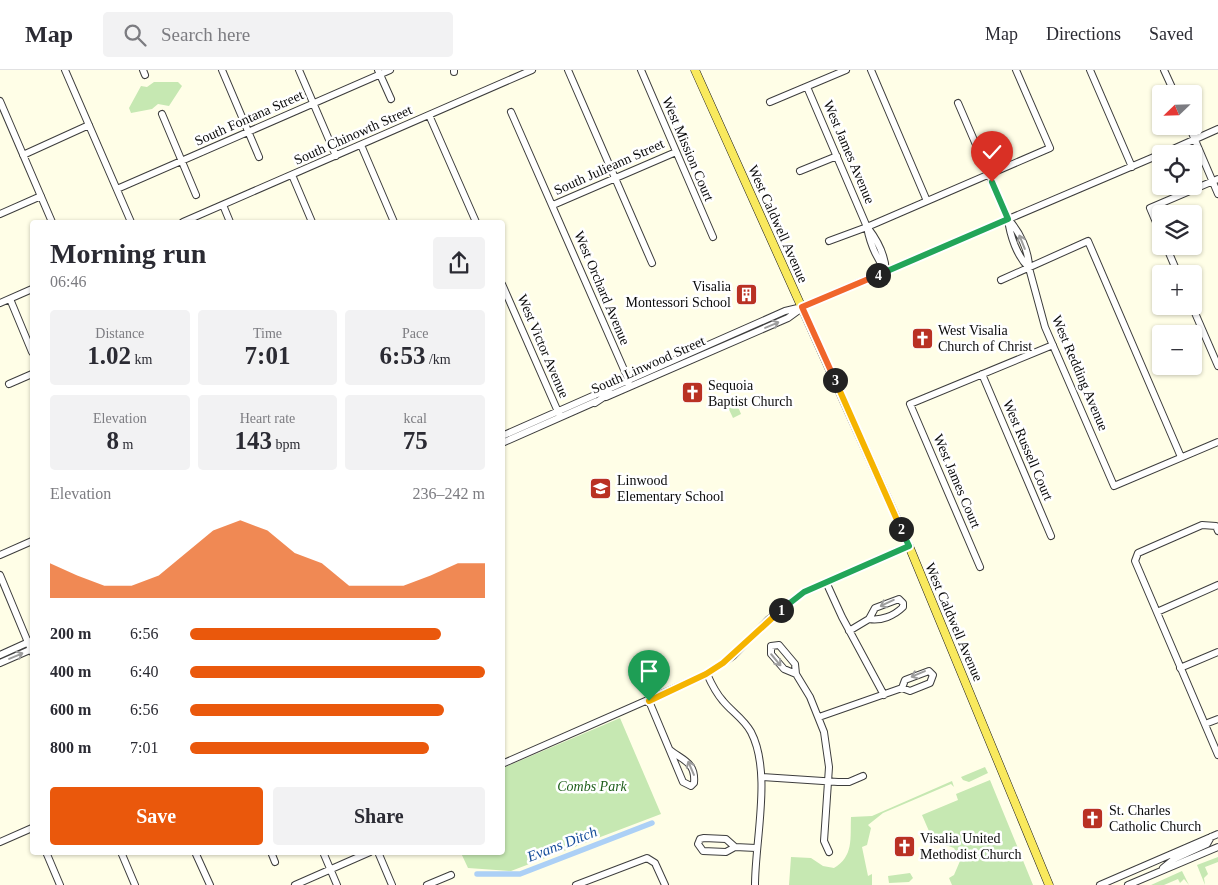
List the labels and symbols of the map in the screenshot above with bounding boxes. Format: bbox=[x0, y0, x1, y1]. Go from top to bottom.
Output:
north arrow bbox=[1152, 85, 1202, 135]
street label: South Fontana Street bbox=[192, 87, 306, 149]
street label: West Mission Court bbox=[659, 95, 717, 203]
street label: West James Avenue bbox=[820, 98, 878, 206]
street label: South Chinowth Street bbox=[292, 102, 414, 168]
pin bbox=[971, 131, 1013, 182]
street label: South Julieann Street bbox=[552, 136, 666, 198]
street label: West Caldwell Avenue bbox=[745, 163, 811, 285]
street label: West Orchard Avenue bbox=[571, 229, 633, 347]
one-way arrow bbox=[1017, 235, 1027, 250]
pin: 4 bbox=[866, 262, 890, 288]
place label: Visalia Montessori School bbox=[626, 279, 732, 310]
building icon: Visalia Montessori School bbox=[735, 282, 759, 306]
street label: West Victor Avenue bbox=[514, 292, 572, 400]
street label: West Redding Avenue bbox=[1049, 313, 1111, 433]
one-way arrow bbox=[764, 320, 779, 330]
place label: West Visalia Church of Christ bbox=[938, 323, 1032, 354]
church icon: West Visalia Church of Christ bbox=[910, 326, 934, 350]
street label: South Linwood Street bbox=[589, 333, 707, 397]
pin: 3 bbox=[822, 368, 848, 392]
place label: Sequoia Baptist Church bbox=[708, 378, 792, 409]
church icon: Sequoia Baptist Church bbox=[680, 381, 704, 405]
street label: West Russell Court bbox=[1000, 397, 1056, 503]
street label: West James Court bbox=[930, 432, 984, 530]
place label: Linwood Elementary School bbox=[617, 473, 724, 504]
school or university icon: Linwood Elementary School bbox=[589, 476, 613, 500]
pin: 2 bbox=[888, 516, 914, 542]
street label: West Caldwell Avenue bbox=[922, 561, 986, 683]
pin: 1 bbox=[768, 598, 794, 622]
one-way arrow bbox=[880, 599, 895, 608]
one-way arrow bbox=[8, 650, 23, 660]
pin bbox=[628, 650, 670, 701]
one-way arrow bbox=[770, 653, 781, 666]
one-way arrow bbox=[911, 670, 926, 680]
one-way arrow bbox=[685, 761, 695, 776]
park label: Combs Park bbox=[557, 779, 628, 794]
place label: St. Charles Catholic Church bbox=[1109, 803, 1201, 834]
church icon: St. Charles Catholic Church bbox=[1081, 806, 1105, 830]
water label: Evans Ditch bbox=[524, 823, 599, 865]
place label: Visalia United Methodist Church bbox=[920, 831, 1022, 862]
church icon: Visalia United Methodist Church bbox=[892, 834, 916, 858]

